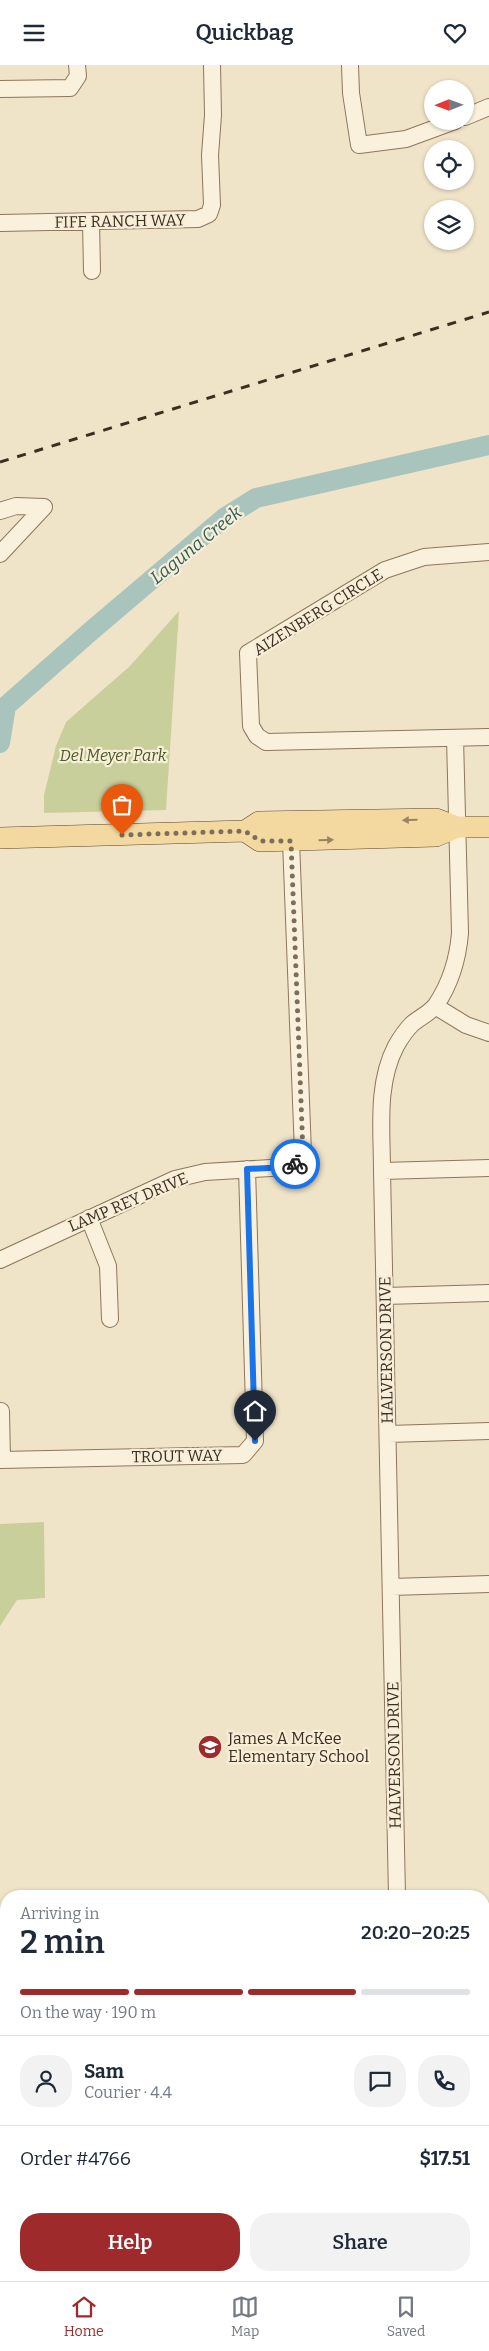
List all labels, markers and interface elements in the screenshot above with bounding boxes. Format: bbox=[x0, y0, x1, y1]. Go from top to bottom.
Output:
icon: menu bbox=[20, 19, 48, 47]
text: Quickbag bbox=[195, 19, 294, 46]
icon: heart bbox=[441, 19, 469, 47]
north arrow bbox=[424, 80, 474, 130]
map controls bbox=[424, 80, 474, 250]
button: locate bbox=[424, 140, 474, 190]
button: layers bbox=[424, 200, 474, 250]
street label: FIFE RANCH WAY bbox=[54, 210, 187, 232]
water label: Laguna Creek bbox=[146, 501, 246, 589]
street label: AIZENBERG CIRCLE bbox=[250, 564, 386, 660]
park label: Del Meyer Park bbox=[60, 746, 167, 765]
pin bbox=[101, 784, 143, 835]
icon: bag bbox=[108, 791, 136, 819]
one-way arrow bbox=[401, 816, 417, 824]
one-way arrow bbox=[318, 835, 334, 843]
courier bbox=[270, 1139, 320, 1189]
icon: bike bbox=[281, 1150, 309, 1178]
street label: LAMP REY DRIVE bbox=[65, 1168, 191, 1236]
street label: HALVERSON DRIVE bbox=[375, 1276, 397, 1424]
pin bbox=[234, 1390, 276, 1441]
icon: home bbox=[241, 1397, 269, 1425]
street label: TROUT WAY bbox=[131, 1446, 223, 1466]
street label: HALVERSON DRIVE bbox=[383, 1681, 405, 1829]
place label: James A McKee Elementary School bbox=[227, 1729, 369, 1766]
school or university icon: James A McKee Elementary School bbox=[197, 1734, 223, 1760]
text: Arriving in bbox=[20, 1904, 99, 1923]
text: 20:20–20:25 bbox=[361, 1921, 470, 1944]
text: 2 min bbox=[20, 1923, 105, 1961]
text: On the way · 190 m bbox=[20, 2003, 156, 2022]
button: person bbox=[20, 2055, 72, 2107]
button: chat bbox=[354, 2055, 406, 2107]
button: phone bbox=[418, 2055, 470, 2107]
text: Sam bbox=[84, 2060, 124, 2083]
text: Courier · 4.4 bbox=[84, 2083, 172, 2102]
text: Order #4766 bbox=[20, 2147, 131, 2170]
text: $17.51 bbox=[419, 2147, 470, 2170]
button: Help bbox=[20, 2213, 240, 2271]
button: Share bbox=[250, 2213, 470, 2271]
tab: Home bbox=[64, 2293, 104, 2340]
tab: Map bbox=[231, 2293, 259, 2340]
tab: Saved bbox=[387, 2293, 425, 2340]

